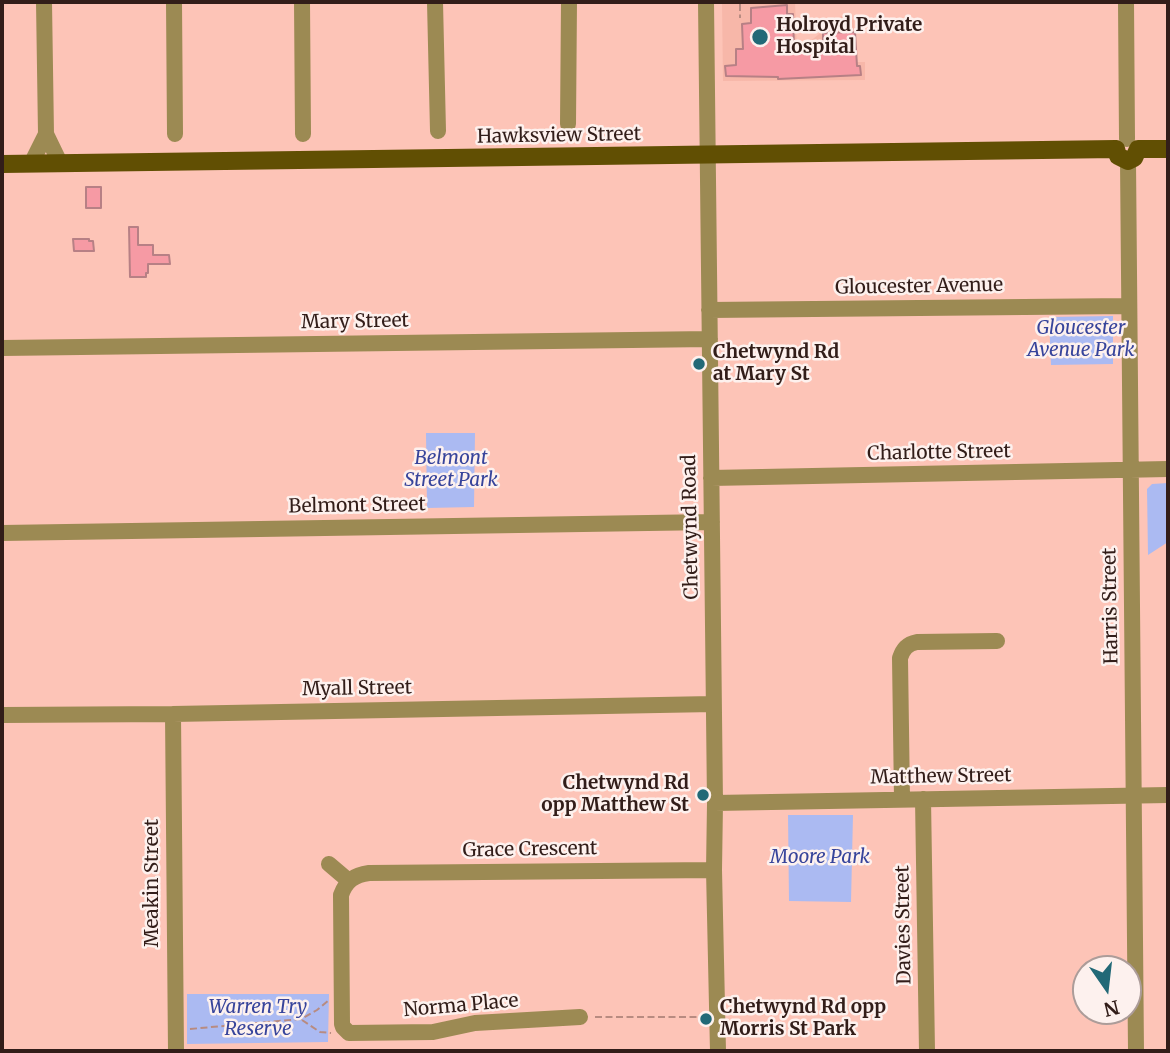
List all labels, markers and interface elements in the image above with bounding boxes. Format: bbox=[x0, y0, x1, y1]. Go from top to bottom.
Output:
place label: Holroyd Private Hospital bbox=[776, 15, 922, 59]
marker: Holroyd Private Hospital bbox=[750, 27, 770, 47]
street label: Hawksview Street bbox=[477, 123, 641, 149]
street label: Gloucester Avenue bbox=[835, 274, 1003, 300]
street label: Mary Street bbox=[301, 310, 409, 334]
park label: Gloucester Avenue Park bbox=[1027, 318, 1135, 362]
place label: Chetwynd Rd at Mary St bbox=[713, 342, 839, 386]
marker: Chetwynd Rd at Mary St bbox=[691, 356, 707, 372]
street label: Charlotte Street bbox=[867, 440, 1011, 466]
park label: Belmont Street Park bbox=[404, 448, 498, 492]
street label: Chetwynd Road bbox=[678, 454, 704, 600]
street label: Belmont Street bbox=[288, 493, 426, 519]
street label: Harris Street bbox=[1099, 547, 1123, 665]
street label: Myall Street bbox=[302, 677, 412, 701]
street label: Matthew Street bbox=[870, 764, 1012, 790]
place label: Chetwynd Rd opp Matthew St bbox=[541, 773, 689, 817]
marker: Chetwynd Rd opp Matthew St bbox=[695, 787, 711, 803]
street label: Meakin Street bbox=[142, 819, 164, 947]
street label: Grace Crescent bbox=[462, 837, 598, 863]
park label: Moore Park bbox=[770, 847, 870, 869]
street label: Davies Street bbox=[892, 865, 916, 985]
north arrow bbox=[1072, 955, 1142, 1025]
street label: Norma Place bbox=[403, 990, 519, 1022]
text: N bbox=[1101, 995, 1122, 1022]
park label: Warren Try Reserve bbox=[209, 997, 307, 1041]
place label: Chetwynd Rd opp Morris St Park bbox=[720, 997, 886, 1041]
marker: Chetwynd Rd opp Morris St Park bbox=[698, 1011, 714, 1027]

